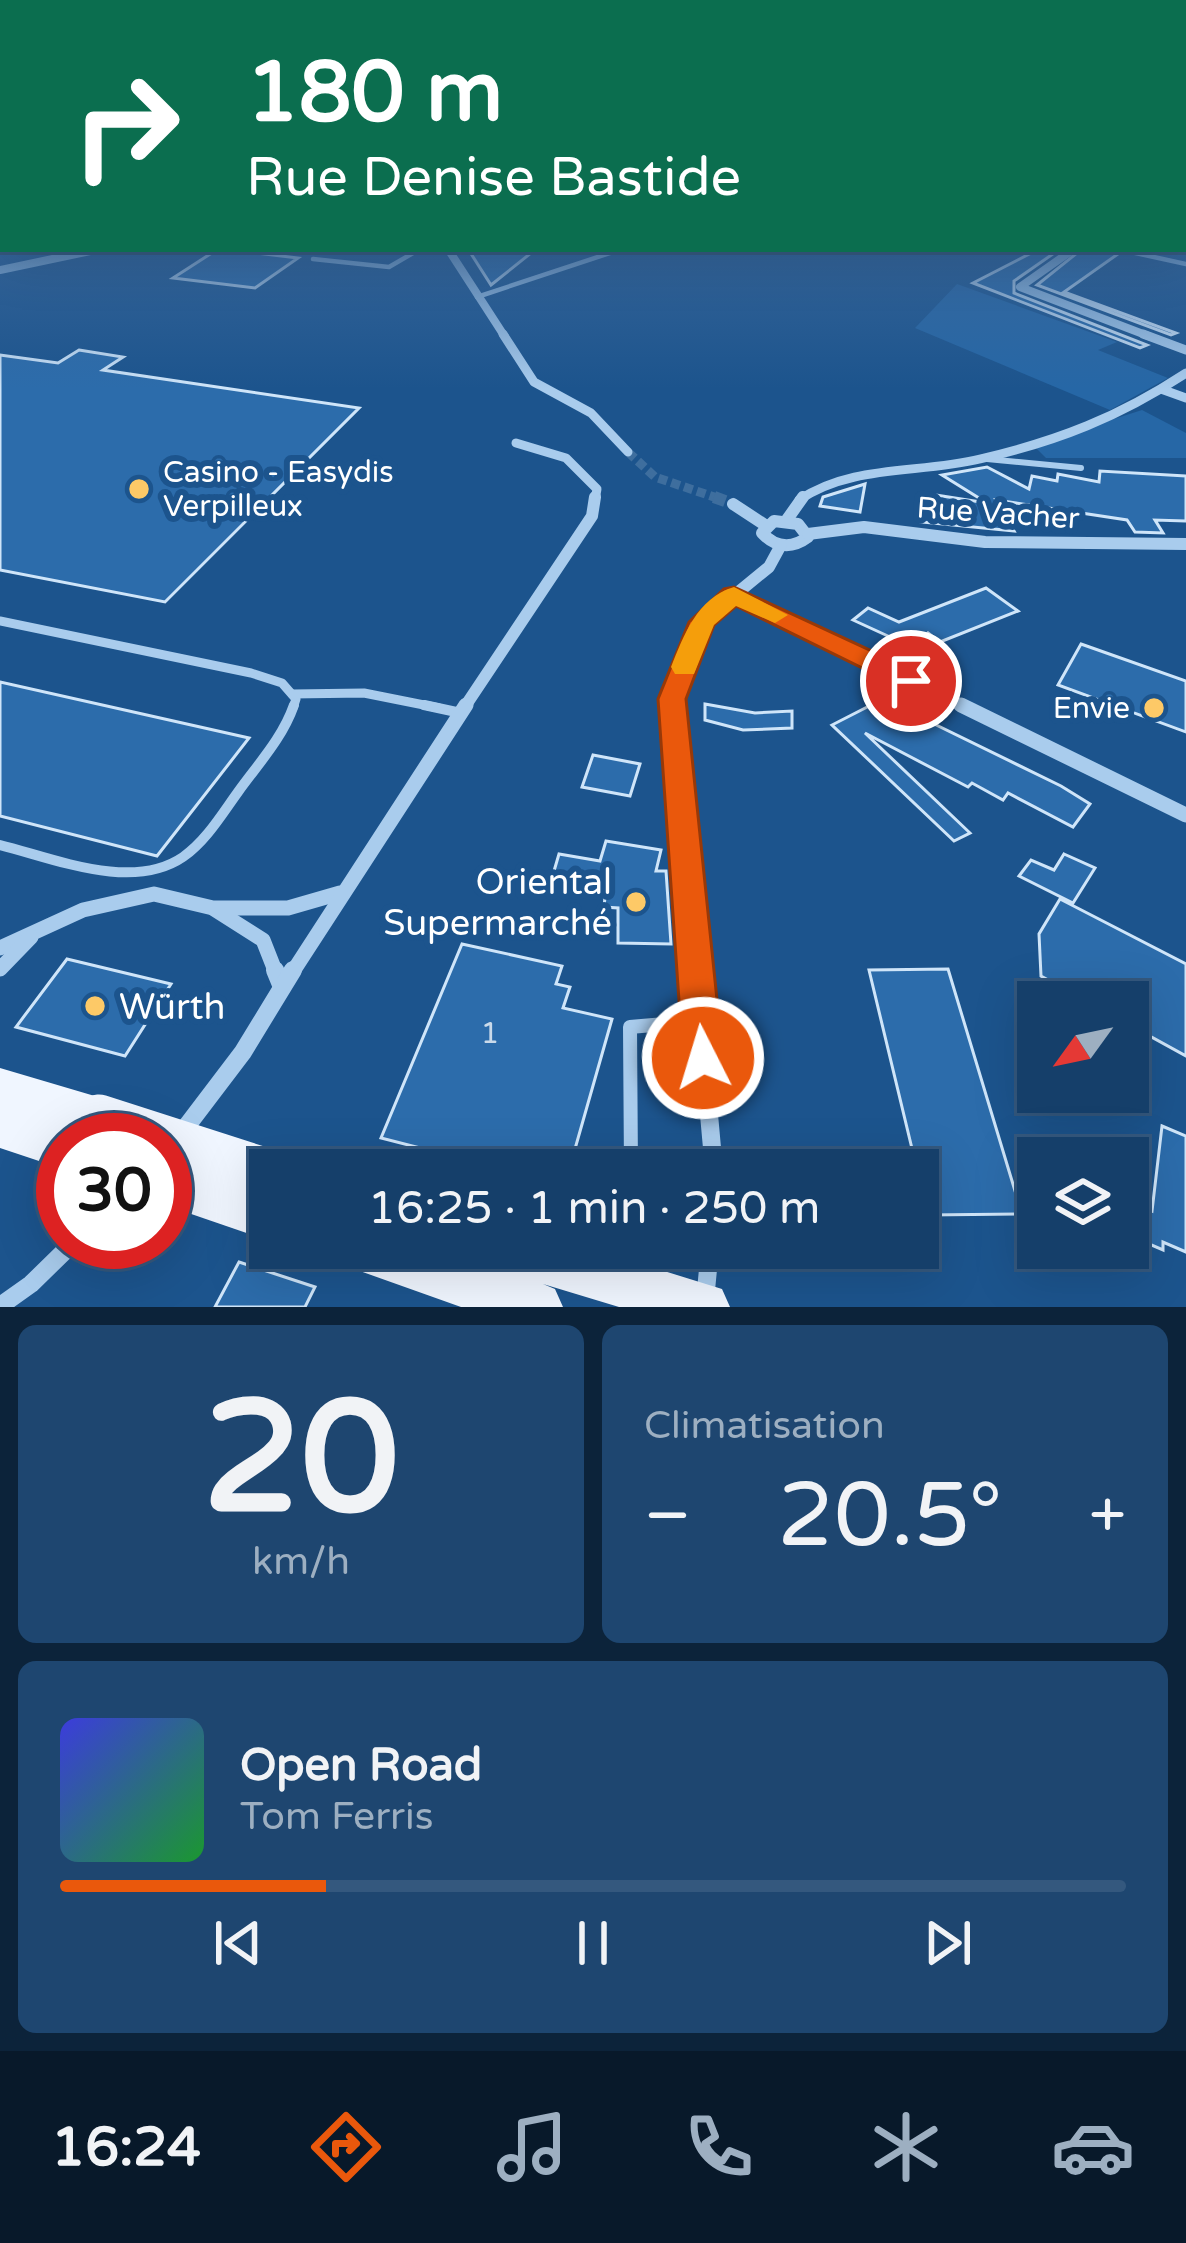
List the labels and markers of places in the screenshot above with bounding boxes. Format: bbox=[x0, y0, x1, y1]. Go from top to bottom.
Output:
place label: Casino - Easydis Verpilleux bbox=[163, 454, 394, 525]
marker: Casino - Easydis Verpilleux bbox=[126, 476, 152, 502]
pin bbox=[860, 630, 962, 732]
place label: Envie bbox=[1053, 690, 1130, 727]
marker: Envie bbox=[1141, 695, 1167, 721]
place label: Oriental Supermarché bbox=[383, 861, 612, 945]
marker: Oriental Supermarché bbox=[623, 889, 649, 915]
place label: Würth bbox=[119, 986, 225, 1029]
marker: Würth bbox=[82, 993, 108, 1019]

